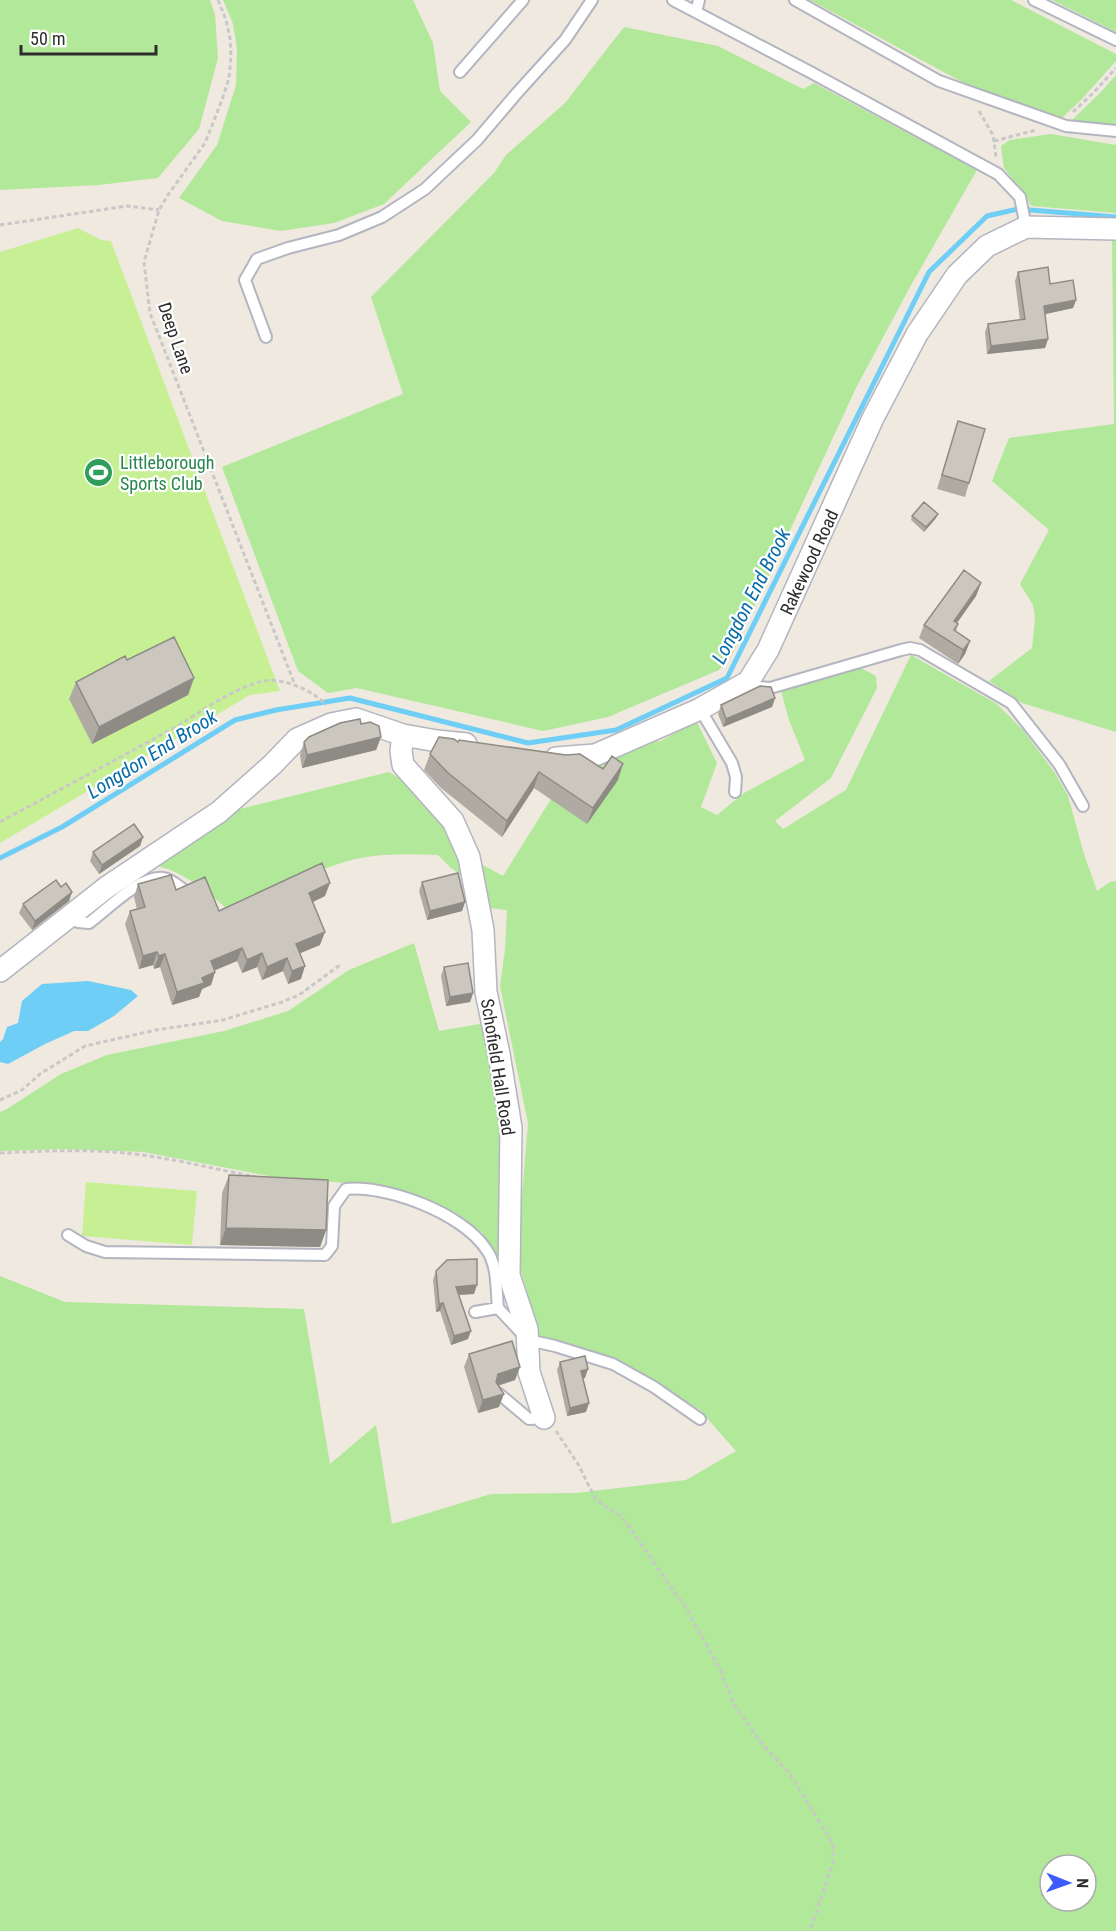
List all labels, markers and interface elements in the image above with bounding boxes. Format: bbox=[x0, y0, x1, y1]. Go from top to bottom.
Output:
scale bar bbox=[21, 18, 156, 56]
text: 50 m bbox=[30, 28, 65, 49]
street label: Deep Lane bbox=[154, 299, 198, 377]
place label: Littleborough Sports Club bbox=[120, 452, 214, 494]
sports icon: Littleborough Sports Club bbox=[83, 456, 115, 488]
street label: Rakewood Road bbox=[775, 506, 843, 618]
water label: Longdon End Brook bbox=[706, 523, 796, 668]
water label: Longdon End Brook bbox=[82, 704, 223, 804]
street label: Schofield Hall Road bbox=[477, 997, 519, 1137]
north arrow bbox=[1038, 1853, 1098, 1913]
text: N bbox=[1073, 1878, 1092, 1888]

